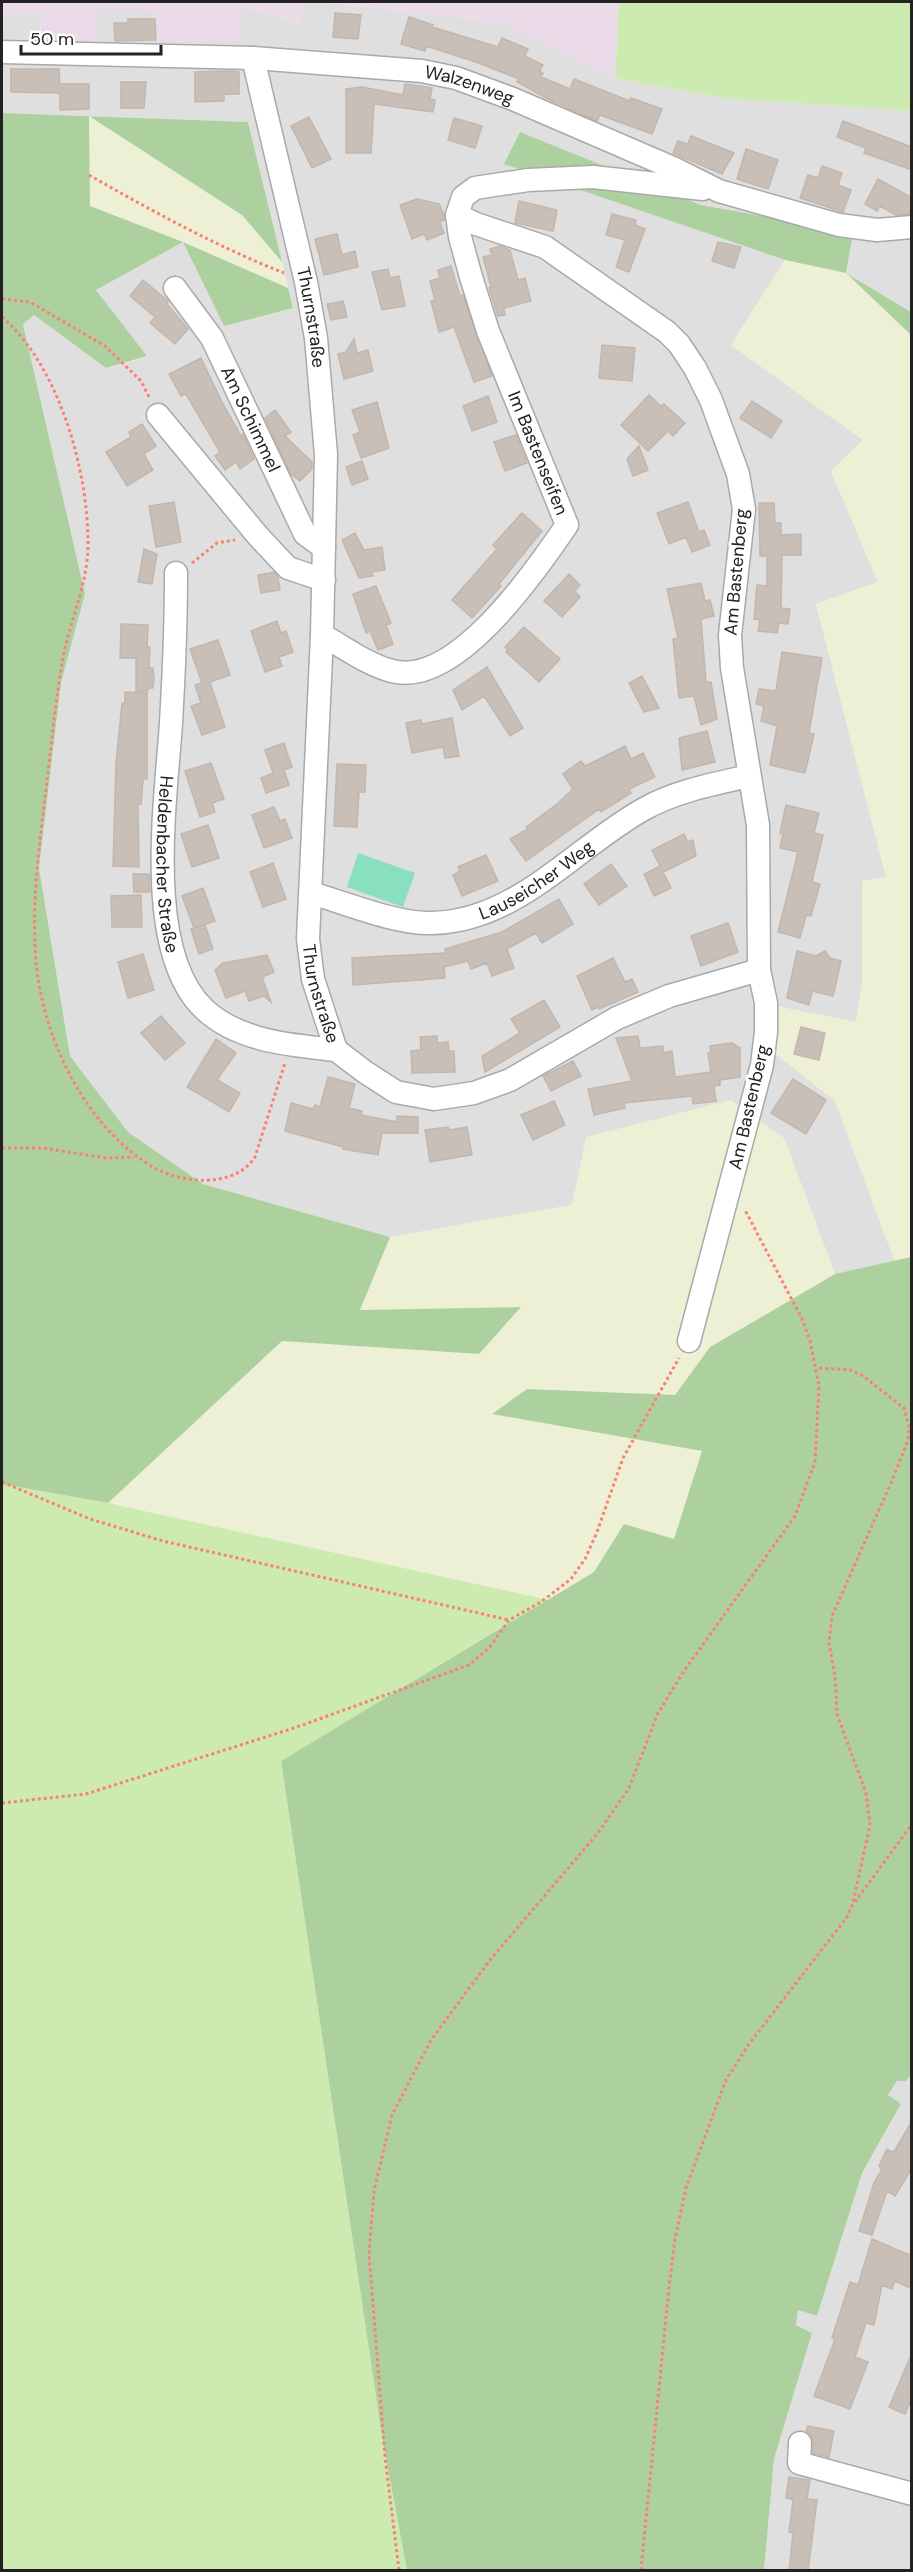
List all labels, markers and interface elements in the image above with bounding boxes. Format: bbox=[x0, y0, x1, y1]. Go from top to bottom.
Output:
scale bar bbox=[21, 18, 160, 56]
text: 50 m bbox=[30, 27, 74, 51]
street label: Walzenweg bbox=[423, 60, 518, 110]
street label: Thurnstraße bbox=[291, 265, 330, 369]
street label: Am Schimmel bbox=[215, 362, 286, 476]
street label: Im Bastenseifen bbox=[502, 387, 574, 519]
street label: Am Bastenberg bbox=[718, 507, 754, 637]
street label: Heldenbacher Straße bbox=[151, 775, 185, 956]
street label: Lauseicher Weg bbox=[475, 835, 599, 926]
street label: Thurnstraße bbox=[297, 943, 345, 1046]
street label: Am Bastenberg bbox=[723, 1042, 775, 1172]

